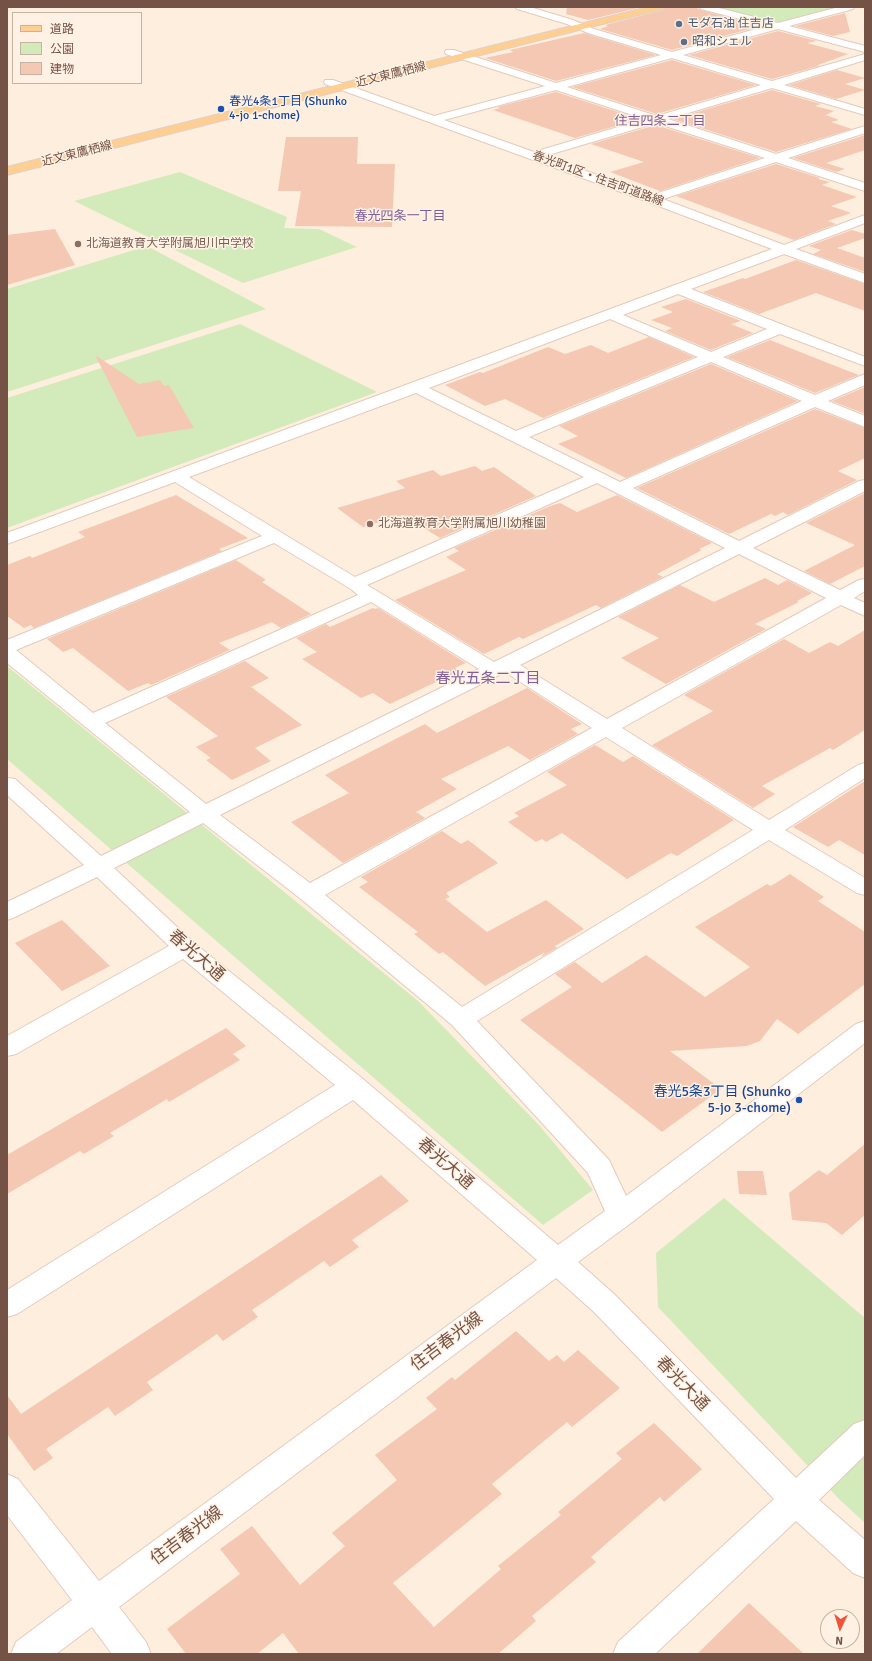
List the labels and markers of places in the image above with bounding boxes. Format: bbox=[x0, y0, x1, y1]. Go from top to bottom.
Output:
place label: モダ石油 住吉店 bbox=[687, 17, 774, 31]
marker: モダ石油 住吉店 bbox=[674, 19, 684, 29]
place label: 昭和シェル bbox=[692, 35, 752, 49]
marker: 昭和シェル bbox=[679, 37, 689, 47]
place label: 春光4条1丁目 (Shunko 4-jo 1-chome) bbox=[229, 95, 347, 123]
marker: 春光4条1丁目 (Shunko 4-jo 1-chome) bbox=[216, 104, 226, 114]
place label: 北海道教育大学附属旭川中学校 bbox=[86, 237, 254, 251]
marker: 北海道教育大学附属旭川中学校 bbox=[73, 239, 83, 249]
place label: 北海道教育大学附属旭川幼稚園 bbox=[378, 517, 546, 531]
marker: 北海道教育大学附属旭川幼稚園 bbox=[365, 519, 375, 529]
place label: 春光5条3丁目 (Shunko 5-jo 3-chome) bbox=[653, 1084, 791, 1116]
marker: 春光5条3丁目 (Shunko 5-jo 3-chome) bbox=[794, 1095, 804, 1105]

